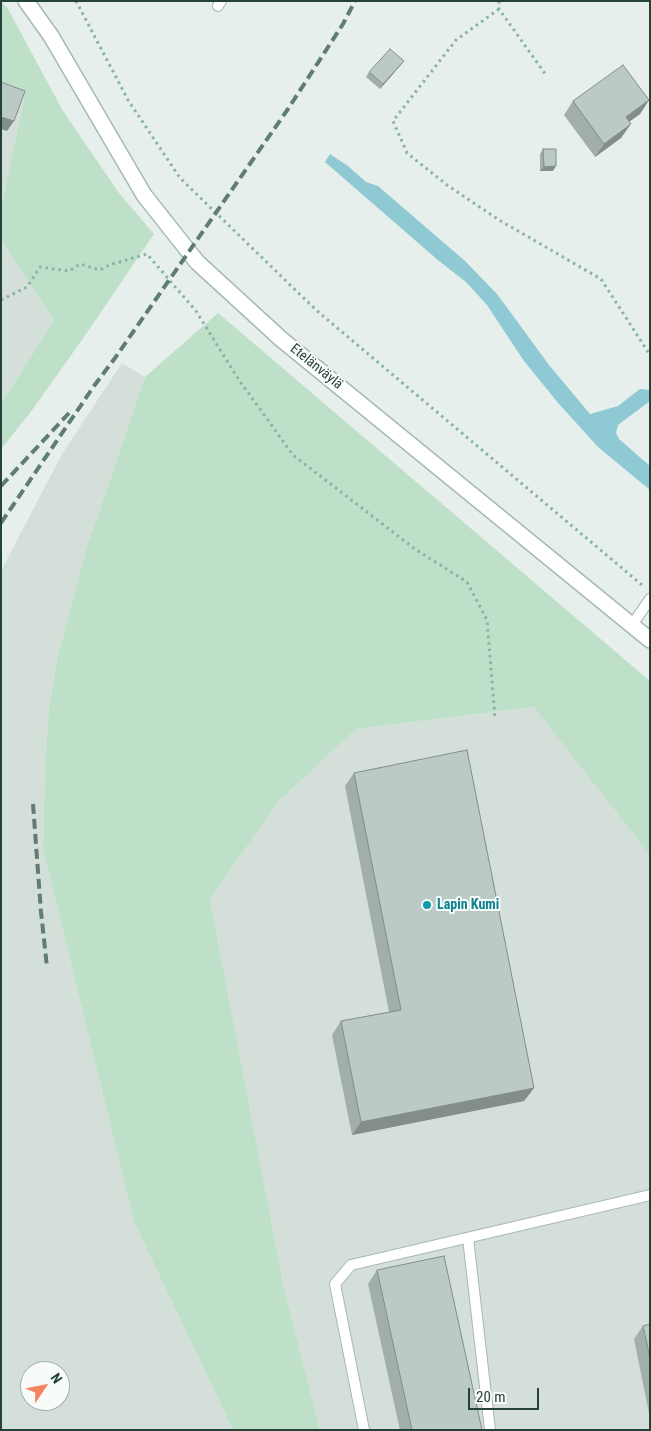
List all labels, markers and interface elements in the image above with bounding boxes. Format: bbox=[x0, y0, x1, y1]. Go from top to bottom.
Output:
street label: Etelänväylä bbox=[286, 341, 346, 393]
place label: Lapin Kumi bbox=[437, 897, 499, 913]
marker: Lapin Kumi bbox=[421, 899, 433, 911]
north arrow bbox=[20, 1361, 70, 1411]
text: N bbox=[48, 1370, 66, 1386]
scale bar bbox=[471, 1378, 542, 1410]
text: 20 m bbox=[476, 1388, 506, 1406]

